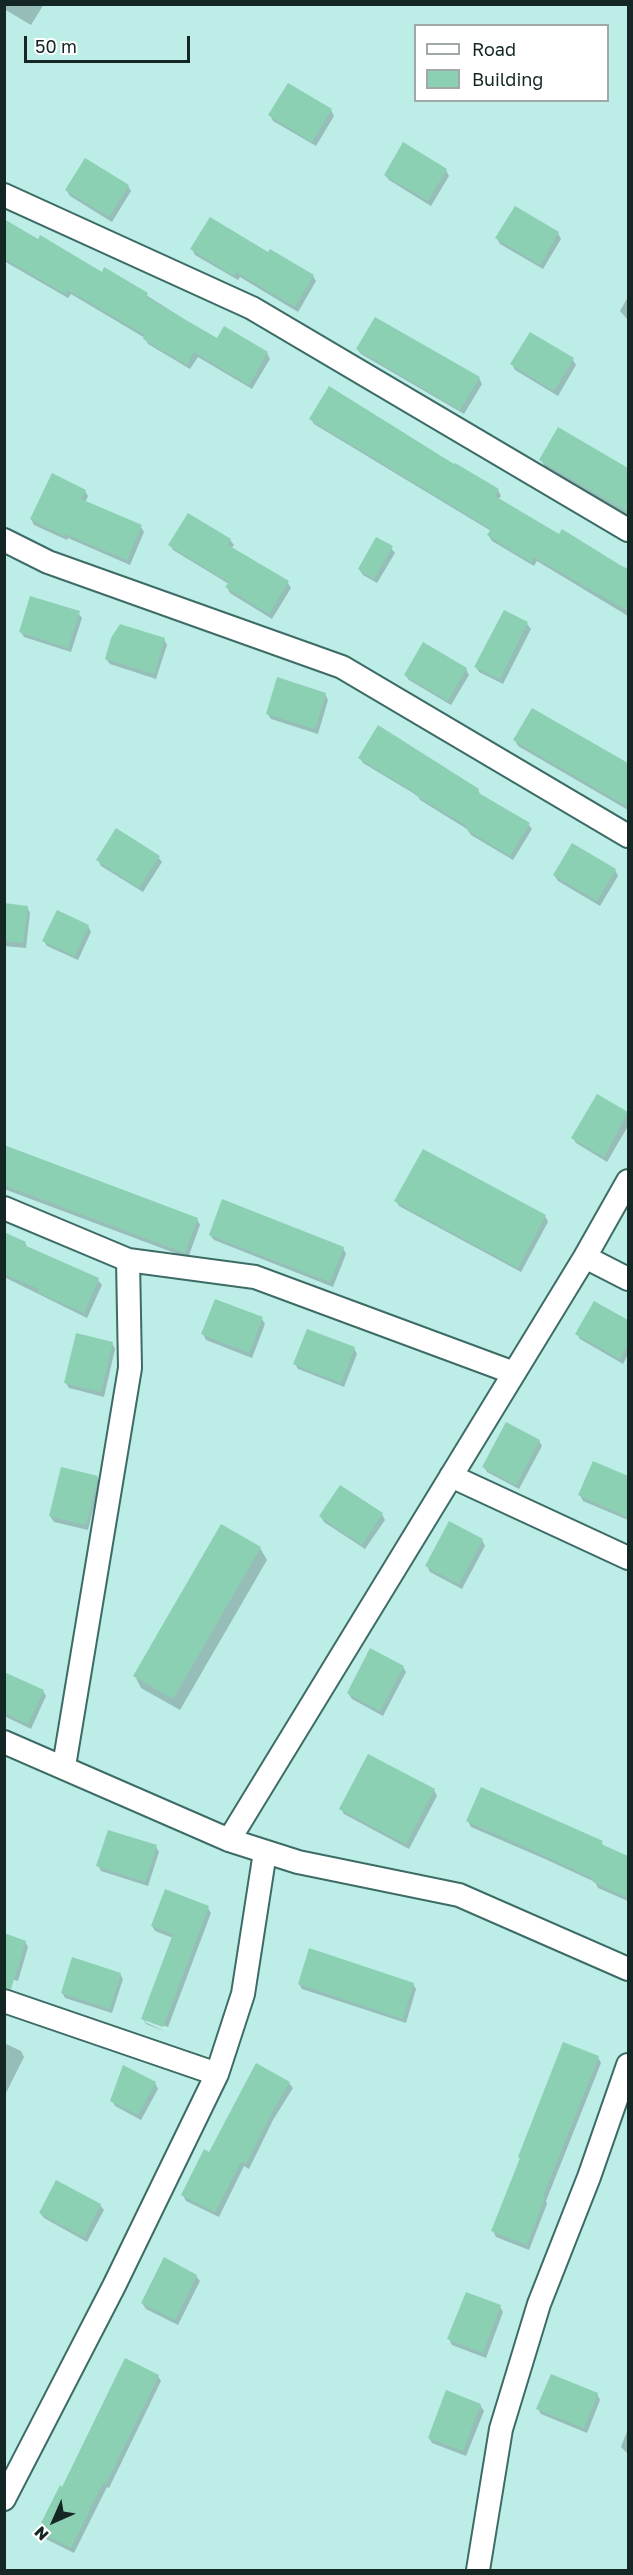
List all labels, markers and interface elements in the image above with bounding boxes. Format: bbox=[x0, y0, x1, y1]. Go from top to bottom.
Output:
scale bar bbox=[27, 24, 194, 62]
legend bbox=[414, 24, 609, 102]
text: 50 m bbox=[35, 35, 77, 57]
text: Road bbox=[472, 38, 516, 60]
text: Building bbox=[472, 68, 543, 90]
north arrow bbox=[24, 2491, 84, 2551]
text: N bbox=[30, 2522, 53, 2545]

